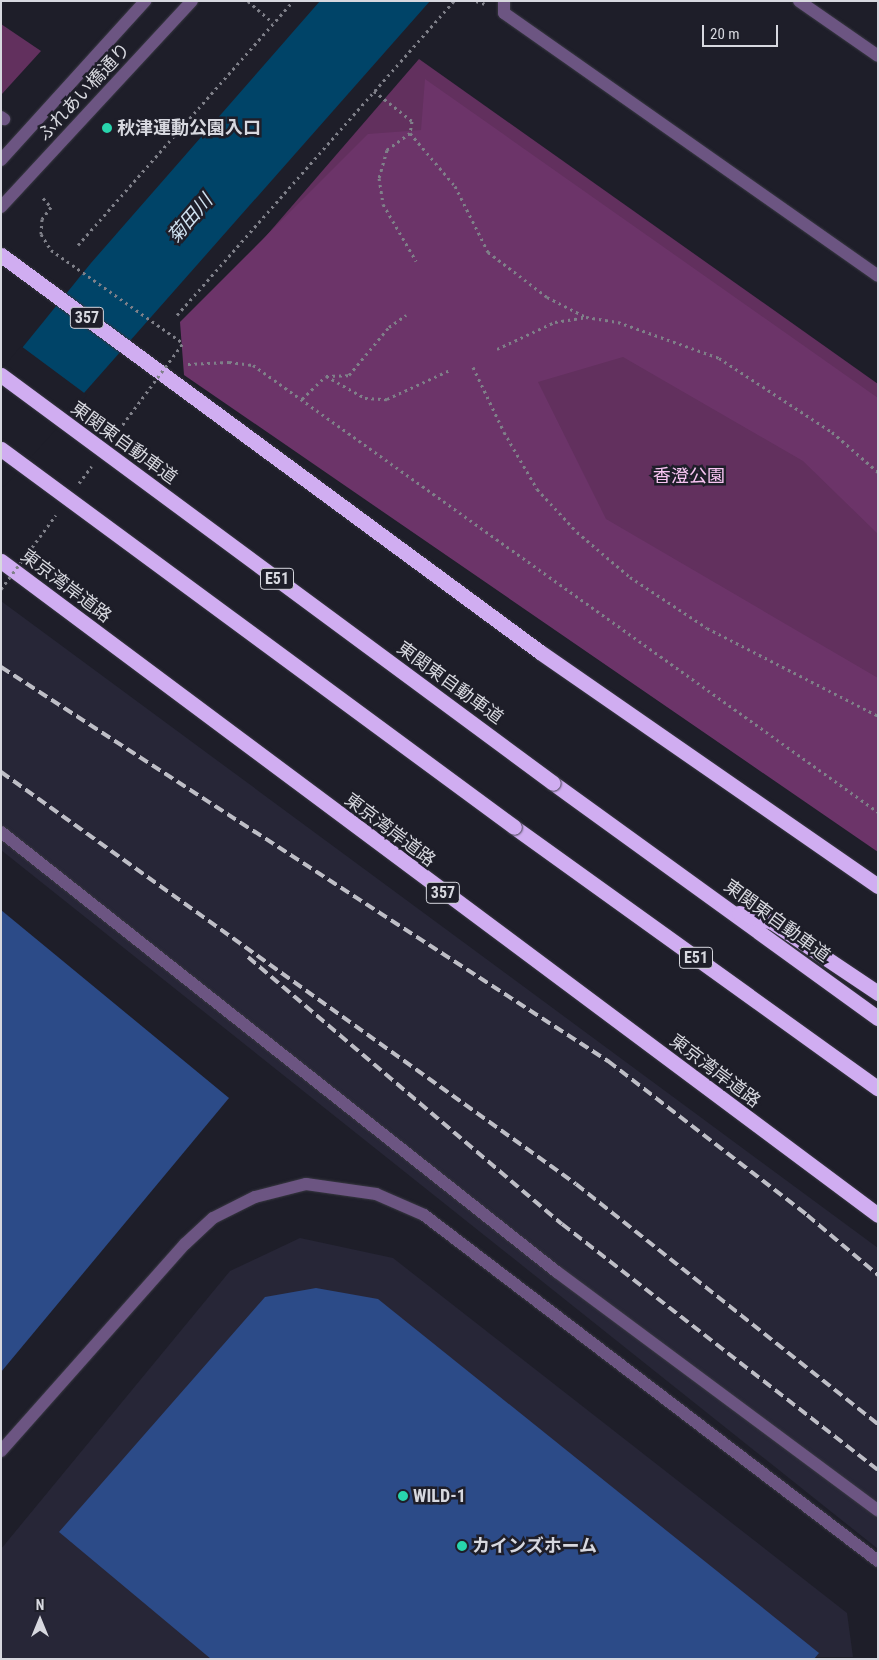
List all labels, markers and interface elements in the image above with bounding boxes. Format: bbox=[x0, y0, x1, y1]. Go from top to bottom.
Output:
scale bar bbox=[704, 15, 780, 47]
text: 20 m bbox=[710, 25, 740, 43]
street label: ふれあい橋通り bbox=[33, 39, 135, 145]
place label: 秋津運動公園入口 bbox=[117, 117, 261, 139]
marker: 秋津運動公園入口 bbox=[101, 122, 113, 134]
water label: 菊田川 bbox=[163, 190, 217, 248]
road number: 357 bbox=[70, 304, 104, 332]
street label: 東関東自動車道 bbox=[67, 397, 181, 489]
park label: 香澄公園 bbox=[653, 465, 725, 487]
street label: 東京湾岸道路 bbox=[16, 545, 116, 627]
road number: E51 bbox=[260, 566, 294, 592]
street label: 東関東自動車道 bbox=[393, 637, 507, 729]
street label: 東京湾岸道路 bbox=[340, 789, 440, 871]
street label: 東関東自動車道 bbox=[720, 875, 834, 967]
road number: 357 bbox=[426, 880, 460, 906]
road number: E51 bbox=[678, 944, 714, 971]
street label: 東京湾岸道路 bbox=[665, 1030, 765, 1112]
place label: WILD-1 bbox=[413, 1485, 466, 1507]
marker: WILD-1 bbox=[397, 1490, 409, 1502]
place label: カインズホーム bbox=[472, 1535, 598, 1557]
marker: カインズホーム bbox=[456, 1540, 468, 1552]
north arrow bbox=[15, 1595, 65, 1645]
text: N bbox=[36, 1597, 44, 1613]

